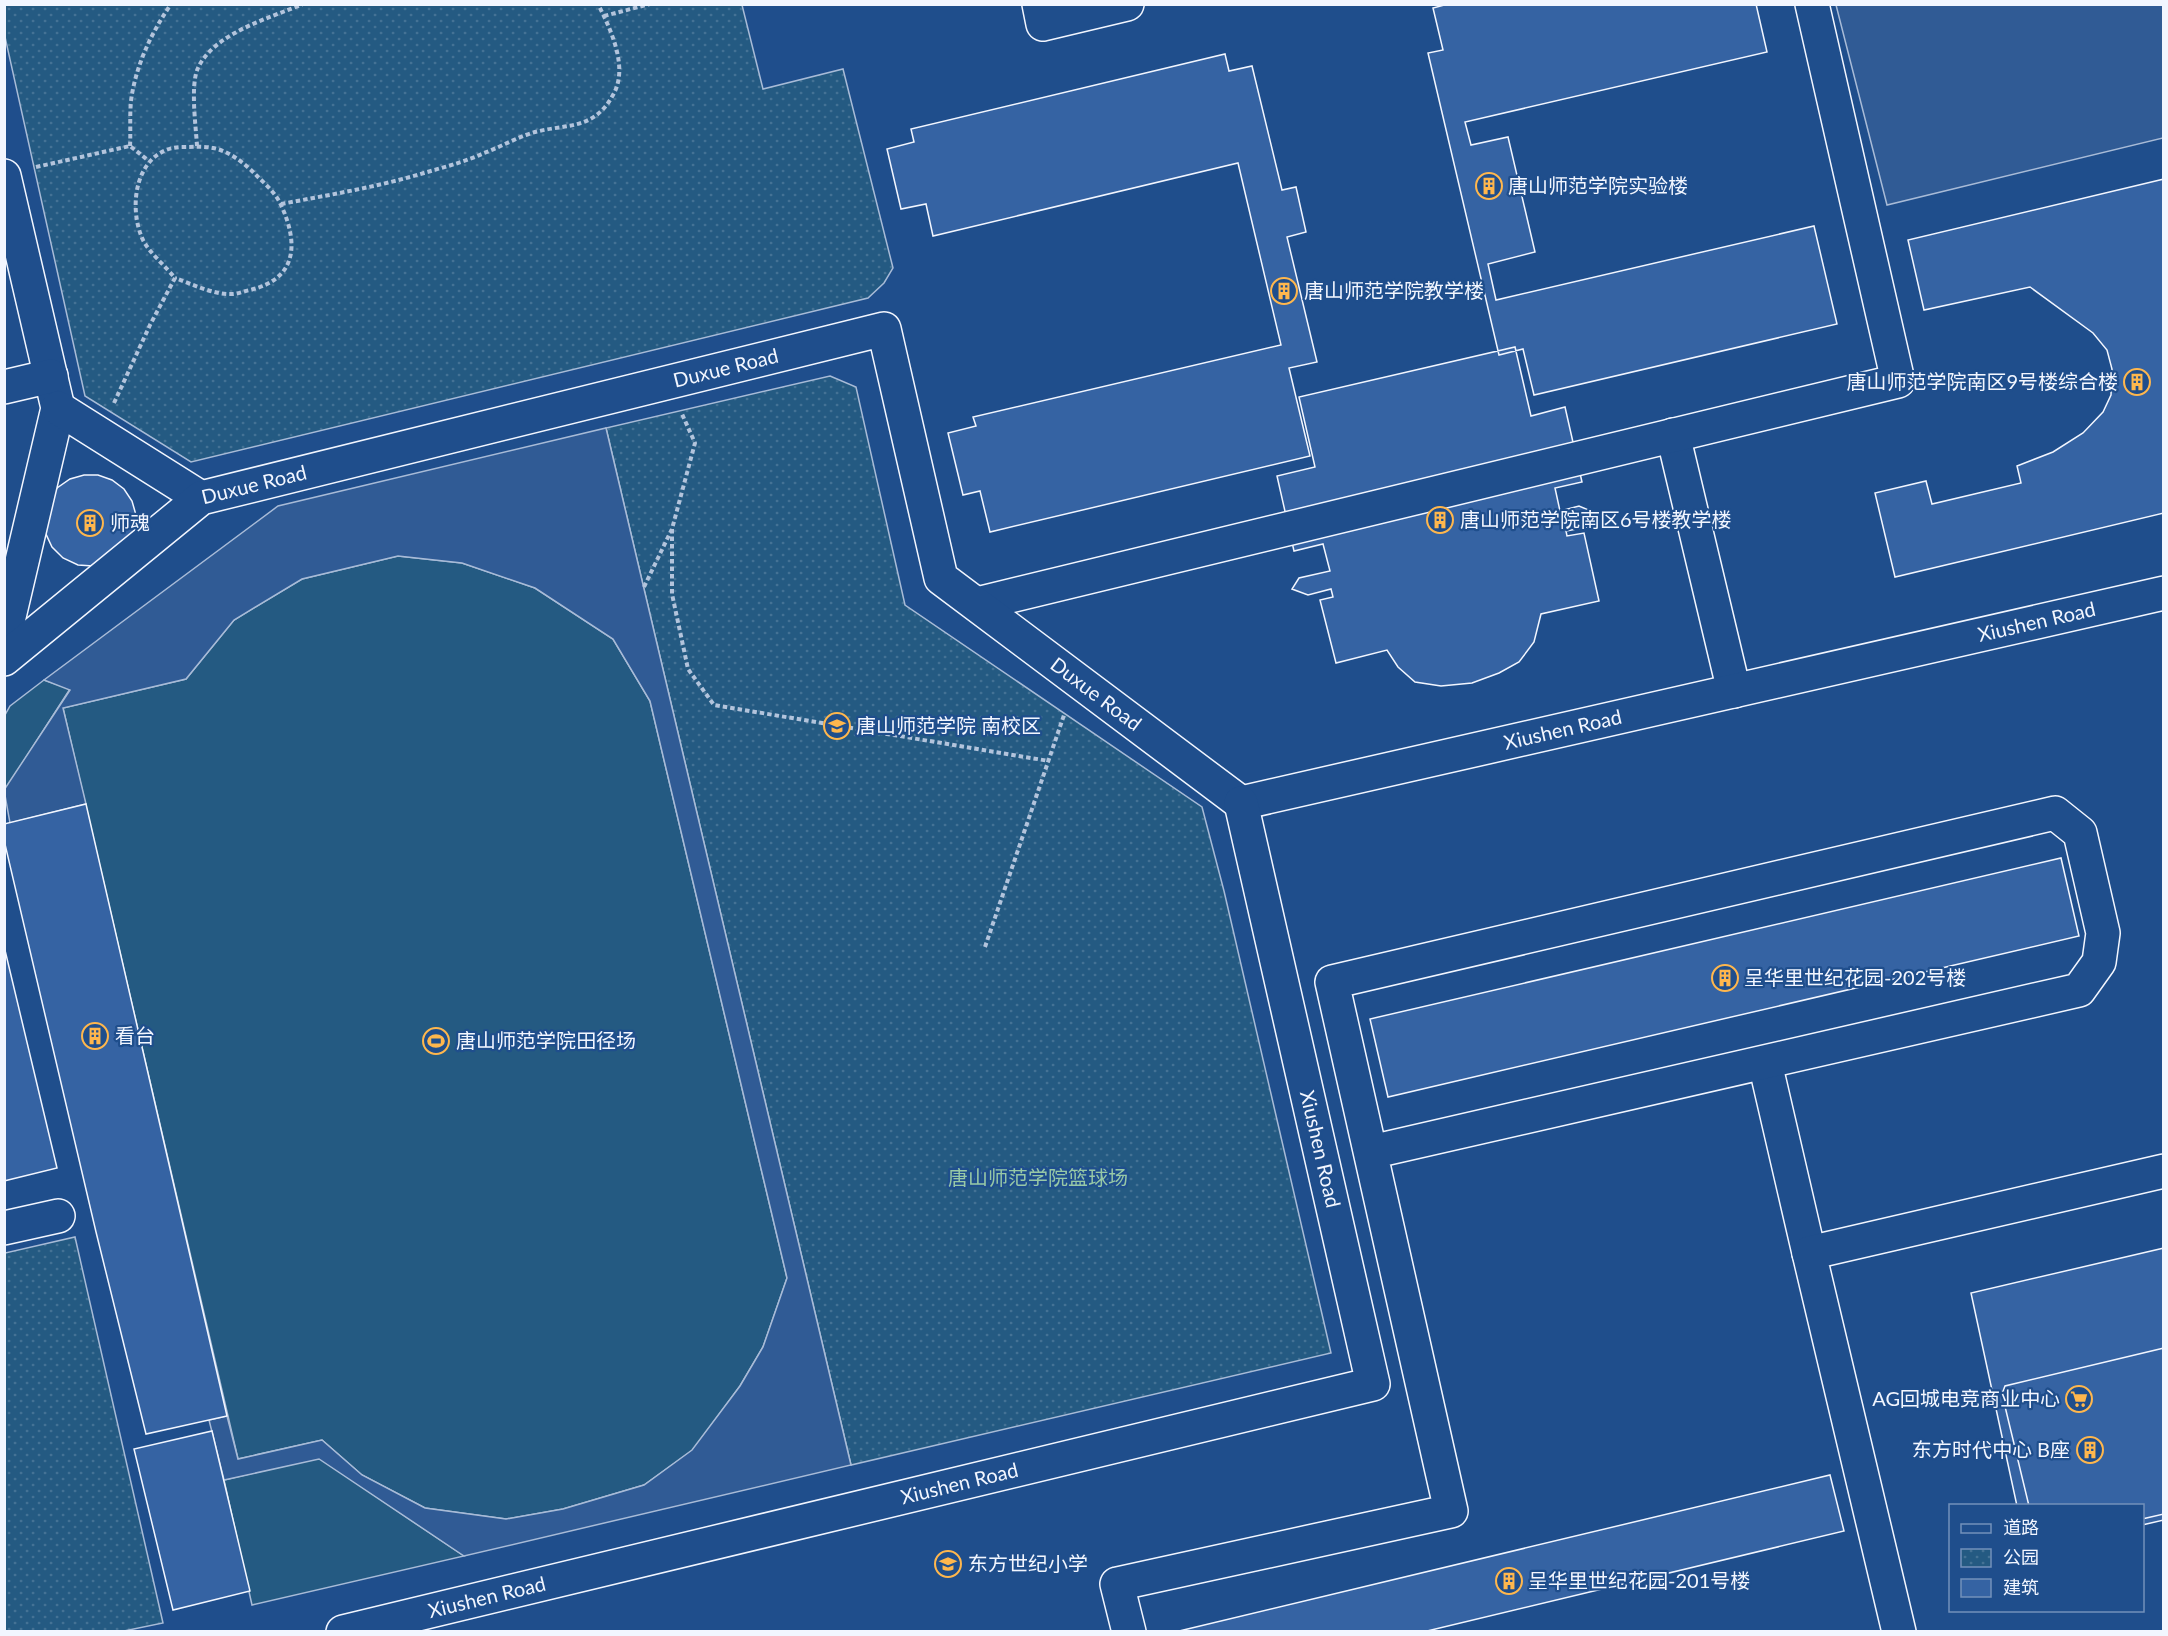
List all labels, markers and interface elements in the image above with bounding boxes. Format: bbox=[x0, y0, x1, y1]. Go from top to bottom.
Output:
building icon: 唐山师范学院实验楼 bbox=[1474, 171, 1504, 201]
place label: 唐山师范学院实验楼 bbox=[1508, 173, 1688, 197]
building icon: 唐山师范学院教学楼 bbox=[1269, 276, 1299, 306]
place label: 唐山师范学院教学楼 bbox=[1304, 278, 1484, 302]
street label: Duxue Road bbox=[670, 343, 781, 392]
building icon: 唐山师范学院南区9号楼综合楼 bbox=[2122, 367, 2152, 397]
place label: 唐山师范学院南区9号楼综合楼 bbox=[1846, 369, 2118, 393]
street label: Duxue Road bbox=[199, 459, 309, 508]
building icon: 唐山师范学院南区6号楼教学楼 bbox=[1425, 505, 1455, 535]
place label: 唐山师范学院南区6号楼教学楼 bbox=[1460, 507, 1732, 531]
building icon: 师魂 bbox=[75, 508, 105, 538]
place label: 师魂 bbox=[110, 510, 150, 534]
street label: Xiushen Road bbox=[1975, 596, 2098, 646]
street label: Duxue Road bbox=[1046, 651, 1147, 735]
street label: Xiushen Road bbox=[1501, 704, 1624, 754]
school or university icon: 唐山师范学院 南校区 bbox=[822, 711, 852, 741]
place label: 唐山师范学院 南校区 bbox=[856, 713, 1041, 737]
building icon: 呈华里世纪花园-202号楼 bbox=[1710, 963, 1740, 993]
place label: 呈华里世纪花园-202号楼 bbox=[1744, 965, 1966, 989]
building icon: 看台 bbox=[80, 1021, 110, 1051]
place label: 看台 bbox=[115, 1023, 155, 1047]
sports icon: 唐山师范学院田径场 bbox=[421, 1026, 451, 1056]
place label: 唐山师范学院田径场 bbox=[456, 1028, 636, 1052]
street label: Xiushen Road bbox=[1296, 1088, 1346, 1210]
park label: 唐山师范学院篮球场 bbox=[948, 1165, 1128, 1189]
supermarket icon: AG回城电竞商业中心 bbox=[2064, 1384, 2094, 1414]
place label: AG回城电竞商业中心 bbox=[1872, 1386, 2060, 1410]
building icon: 东方时代中心 B座 bbox=[2075, 1435, 2105, 1465]
place label: 东方时代中心 B座 bbox=[1912, 1437, 2070, 1461]
street label: Xiushen Road bbox=[898, 1457, 1020, 1508]
legend bbox=[1949, 1504, 2144, 1612]
text: 道路 bbox=[2003, 1516, 2039, 1538]
text: 公园 bbox=[2003, 1546, 2039, 1568]
school or university icon: 东方世纪小学 bbox=[933, 1549, 963, 1579]
place label: 东方世纪小学 bbox=[968, 1551, 1088, 1575]
building icon: 呈华里世纪花园-201号楼 bbox=[1494, 1566, 1524, 1596]
place label: 呈华里世纪花园-201号楼 bbox=[1528, 1568, 1750, 1592]
street label: Xiushen Road bbox=[425, 1571, 548, 1622]
text: 建筑 bbox=[2003, 1576, 2039, 1598]

